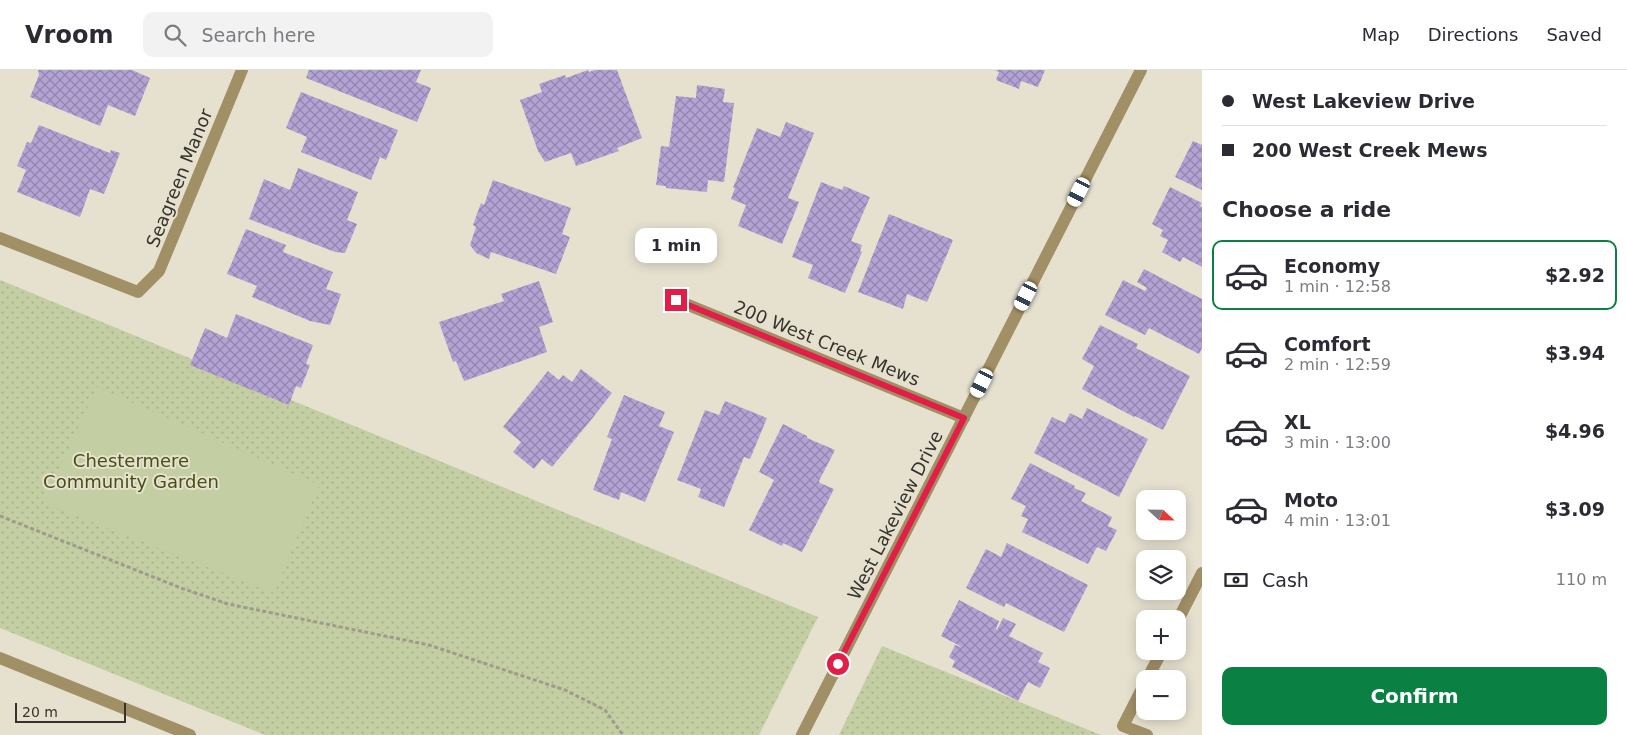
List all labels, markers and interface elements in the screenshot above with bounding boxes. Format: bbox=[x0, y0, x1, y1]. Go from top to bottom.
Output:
search box bbox=[143, 12, 493, 57]
text: Vroom bbox=[25, 21, 113, 49]
icon: search bbox=[161, 21, 189, 49]
text: Search here bbox=[201, 24, 316, 46]
text: Map bbox=[1362, 24, 1400, 45]
text: Directions bbox=[1428, 24, 1518, 45]
text: Saved bbox=[1546, 24, 1602, 45]
text: West Lakeview Drive bbox=[1252, 90, 1475, 112]
street label: Seagreen Manor bbox=[142, 105, 217, 250]
text: 200 West Creek Mews bbox=[1252, 139, 1487, 161]
car bbox=[1065, 175, 1092, 209]
text: Choose a ride bbox=[1222, 197, 1391, 222]
callout: 1 min bbox=[635, 228, 717, 262]
text: 1 min bbox=[651, 236, 701, 255]
icon: car bbox=[1224, 253, 1269, 298]
text: Economy bbox=[1284, 255, 1380, 277]
text: $2.92 bbox=[1545, 264, 1605, 286]
text: 1 min · 12:58 bbox=[1284, 277, 1391, 296]
car bbox=[1012, 279, 1039, 313]
route end bbox=[665, 289, 687, 311]
street label: 200 West Creek Mews bbox=[731, 296, 923, 390]
icon: car bbox=[1224, 331, 1269, 376]
text: Comfort bbox=[1284, 333, 1371, 355]
text: $3.94 bbox=[1545, 342, 1605, 364]
text: 2 min · 12:59 bbox=[1284, 355, 1391, 374]
car bbox=[968, 366, 995, 400]
icon: car bbox=[1224, 409, 1269, 454]
text: XL bbox=[1284, 411, 1311, 433]
text: $4.96 bbox=[1545, 420, 1605, 442]
street label: West Lakeview Drive bbox=[843, 427, 947, 603]
text: 3 min · 13:00 bbox=[1284, 433, 1391, 452]
park label: Chestermere Community Garden bbox=[43, 450, 219, 492]
icon: car bbox=[1224, 487, 1269, 532]
text: Moto bbox=[1284, 489, 1338, 511]
north arrow bbox=[1136, 490, 1186, 540]
map controls bbox=[1136, 490, 1186, 720]
text: $3.09 bbox=[1545, 498, 1605, 520]
text: 4 min · 13:01 bbox=[1284, 511, 1391, 530]
button: layers bbox=[1136, 550, 1186, 600]
icon: cash bbox=[1222, 566, 1250, 594]
text: Cash bbox=[1262, 569, 1309, 591]
text: 110 m bbox=[1556, 570, 1607, 589]
button: + bbox=[1136, 610, 1186, 660]
route start bbox=[827, 653, 849, 675]
button: Confirm bbox=[1222, 667, 1607, 725]
button: − bbox=[1136, 670, 1186, 720]
scale bar bbox=[15, 700, 126, 723]
text: 20 m bbox=[22, 704, 58, 720]

